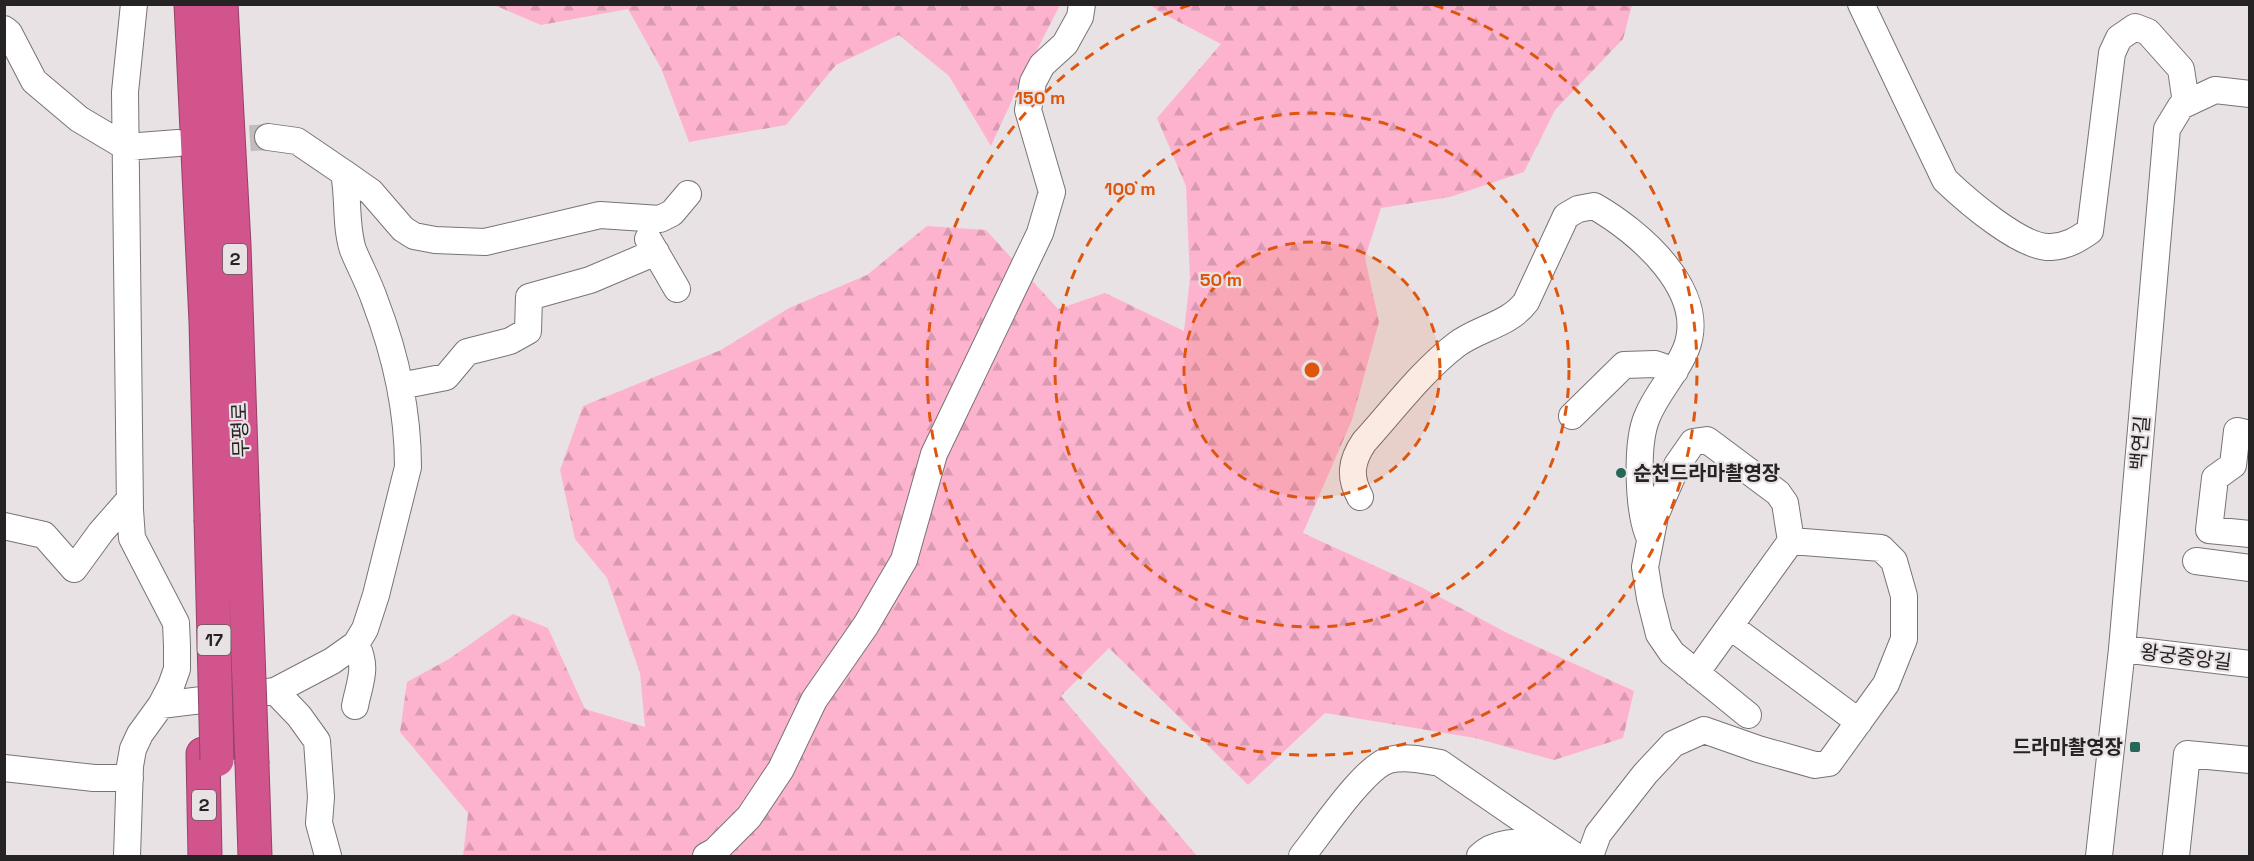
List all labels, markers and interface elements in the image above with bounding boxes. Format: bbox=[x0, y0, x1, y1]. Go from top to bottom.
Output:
text: 150 m bbox=[1015, 86, 1065, 109]
text: 100 m bbox=[1104, 177, 1156, 200]
road number: 2 bbox=[223, 244, 247, 274]
text: 50 m bbox=[1200, 268, 1242, 291]
centre of rings bbox=[1302, 360, 1322, 380]
street label: 무평로 bbox=[226, 402, 254, 458]
street label: 백연길 bbox=[2125, 414, 2155, 472]
place label: 순천드라마촬영장 bbox=[1633, 460, 1780, 486]
marker: 순천드라마촬영장 bbox=[1614, 466, 1628, 480]
road number: 17 bbox=[198, 625, 230, 655]
street label: 왕궁중앙길 bbox=[2139, 638, 2233, 676]
place label: 드라마촬영장 bbox=[2013, 734, 2123, 760]
marker: 드라마촬영장 bbox=[2128, 740, 2142, 754]
road number: 2 bbox=[192, 790, 216, 820]

